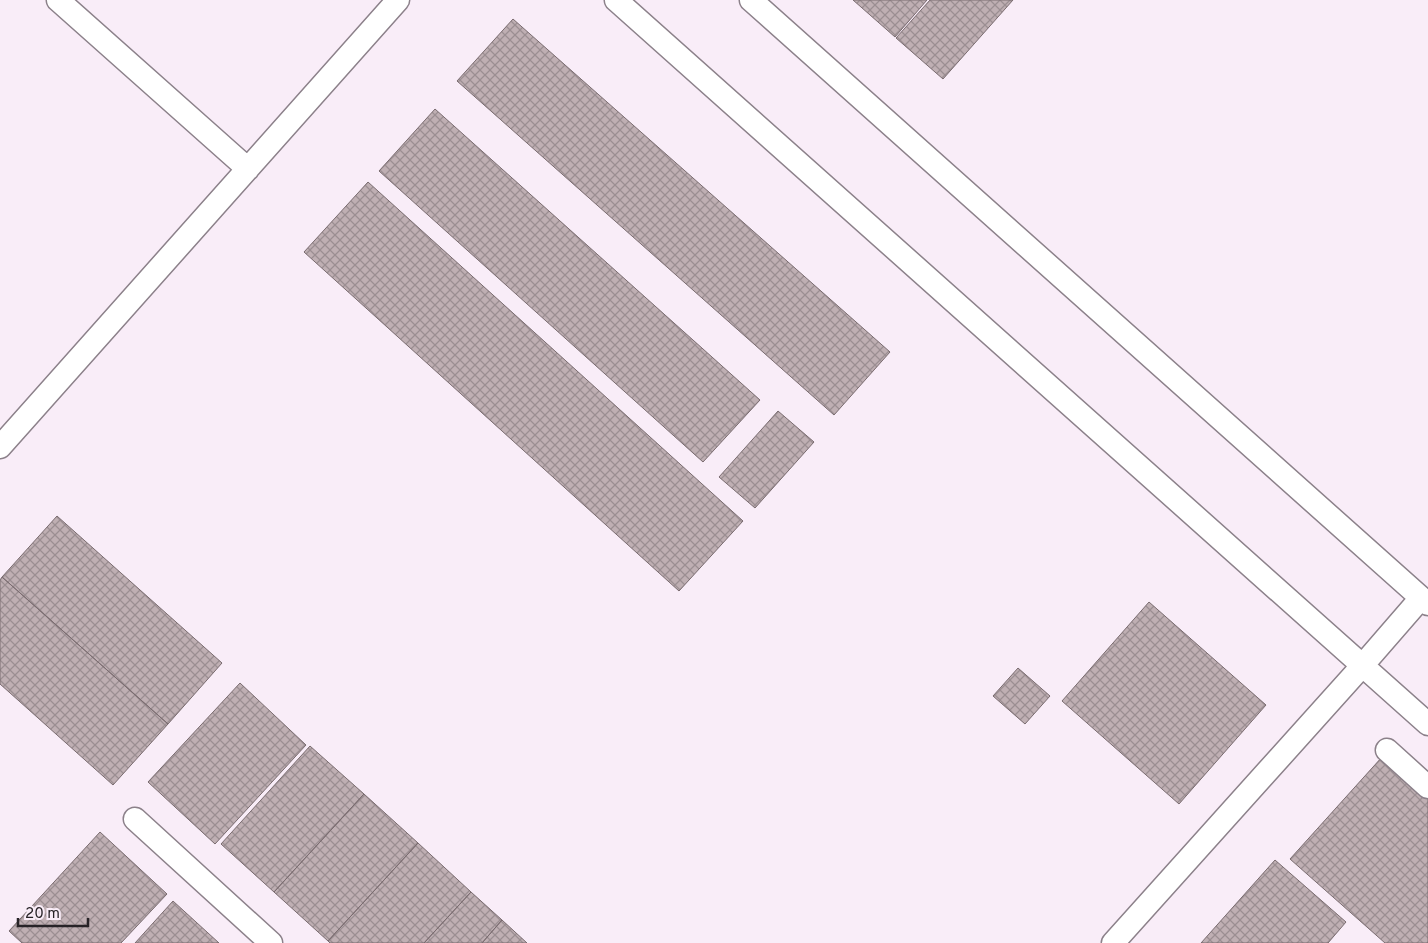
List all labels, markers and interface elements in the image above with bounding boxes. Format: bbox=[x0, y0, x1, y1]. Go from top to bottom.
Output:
scale bar bbox=[18, 896, 88, 928]
text: 20 m bbox=[25, 905, 60, 924]

